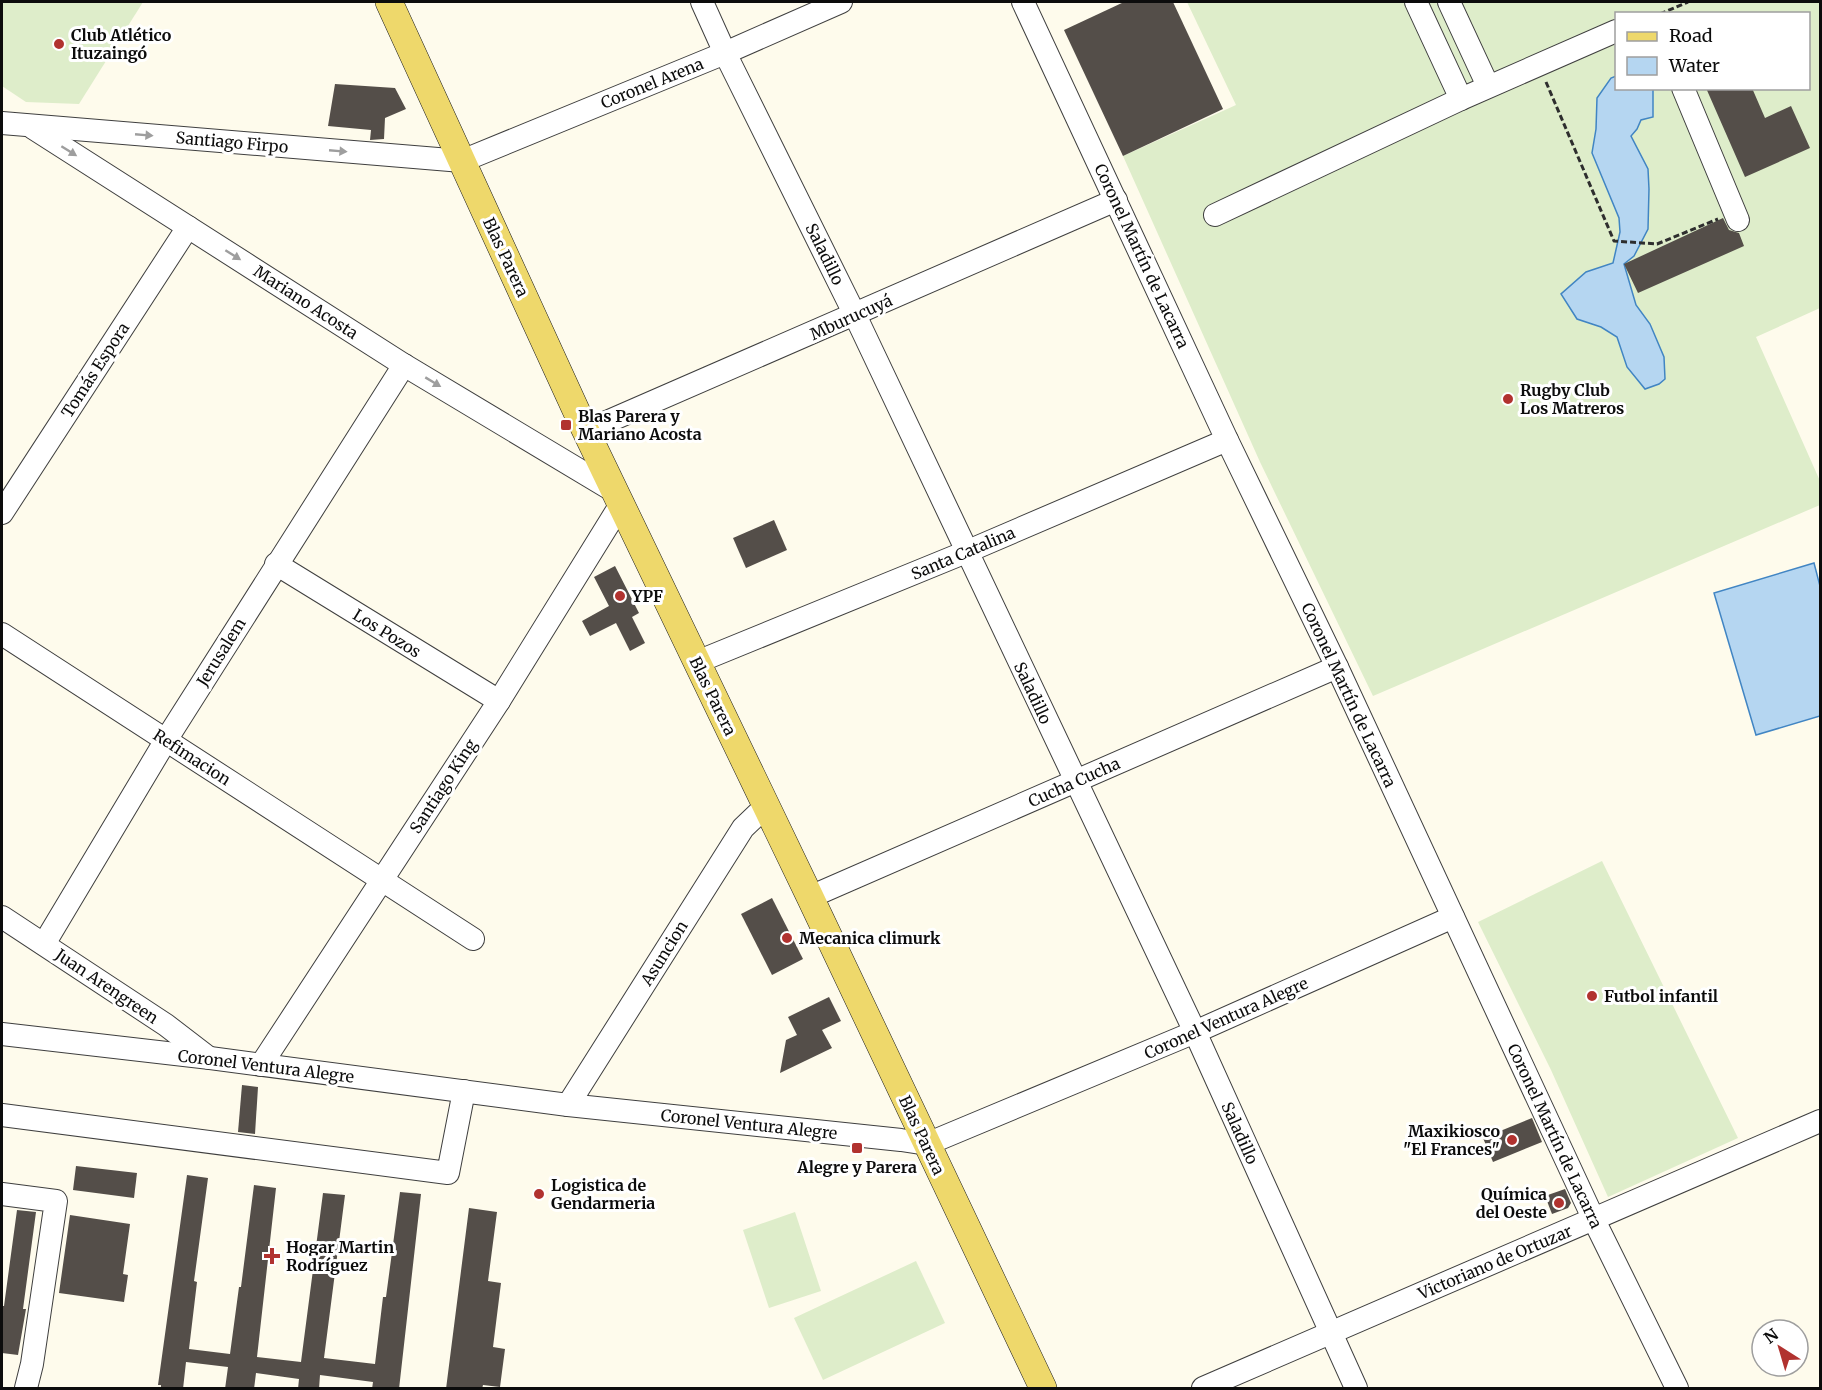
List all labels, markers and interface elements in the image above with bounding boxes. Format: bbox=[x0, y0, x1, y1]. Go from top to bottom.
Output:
legend bbox=[1615, 12, 1810, 90]
text: Road bbox=[1669, 24, 1713, 47]
place label: Club Atlético Ituzaingó bbox=[71, 25, 172, 63]
marker: Club Atlético Ituzaingó bbox=[52, 37, 66, 51]
street label: Coronel Arena bbox=[598, 53, 707, 113]
text: Water bbox=[1668, 54, 1720, 77]
street label: Santiago Firpo bbox=[175, 127, 289, 157]
one-way arrow bbox=[134, 130, 153, 140]
one-way arrow bbox=[61, 145, 77, 156]
one-way arrow bbox=[328, 146, 347, 156]
street label: Coronel Martín de Lacarra bbox=[1090, 161, 1194, 352]
street label: Blas Parera bbox=[479, 214, 533, 300]
street label: Saladillo bbox=[802, 220, 848, 288]
one-way arrow bbox=[225, 249, 241, 261]
street label: Mariano Acosta bbox=[250, 261, 362, 343]
street label: Mburucuyá bbox=[807, 290, 896, 344]
street label: Tomás Espora bbox=[57, 318, 133, 421]
one-way arrow bbox=[425, 377, 441, 388]
place label: Rugby Club Los Matreros bbox=[1520, 380, 1624, 418]
marker: Rugby Club Los Matreros bbox=[1501, 392, 1515, 406]
place label: Blas Parera y Mariano Acosta bbox=[578, 406, 702, 444]
marker: Blas Parera y Mariano Acosta bbox=[559, 418, 573, 432]
street label: Santa Catalina bbox=[908, 522, 1018, 584]
place label: YPF bbox=[631, 586, 663, 606]
marker: YPF bbox=[613, 589, 627, 603]
street label: Coronel Martín de Lacarra bbox=[1297, 600, 1401, 791]
street label: Los Pozos bbox=[349, 604, 425, 662]
street label: Jerusalem bbox=[192, 614, 250, 691]
street label: Blas Parera bbox=[685, 653, 741, 739]
street label: Saladillo bbox=[1010, 659, 1056, 727]
street label: Refimacion bbox=[149, 725, 235, 790]
street label: Santiago King bbox=[405, 735, 481, 837]
street label: Cucha Cucha bbox=[1025, 753, 1123, 811]
street label: Asuncion bbox=[636, 917, 692, 990]
place label: Mecanica climurk bbox=[799, 928, 941, 948]
marker: Mecanica climurk bbox=[780, 931, 794, 945]
street label: Juan Arengreen bbox=[51, 944, 162, 1028]
street label: Coronel Ventura Alegre bbox=[1141, 973, 1311, 1063]
place label: Futbol infantil bbox=[1604, 986, 1718, 1006]
marker: Futbol infantil bbox=[1585, 989, 1599, 1003]
street label: Coronel Martín de Lacarra bbox=[1503, 1041, 1607, 1232]
street label: Coronel Ventura Alegre bbox=[177, 1045, 355, 1087]
street label: Blas Parera bbox=[895, 1092, 949, 1178]
street label: Saladillo bbox=[1217, 1099, 1263, 1167]
street label: Coronel Ventura Alegre bbox=[660, 1105, 838, 1143]
place label: Maxikiosco "El Frances" bbox=[1403, 1121, 1500, 1159]
marker: Maxikiosco "El Frances" bbox=[1505, 1133, 1519, 1147]
marker: Alegre y Parera bbox=[850, 1141, 864, 1155]
place label: Alegre y Parera bbox=[796, 1157, 917, 1177]
place label: Logistica de Gendarmeria bbox=[551, 1175, 655, 1213]
place label: Química del Oeste bbox=[1476, 1184, 1547, 1222]
marker: Logistica de Gendarmeria bbox=[532, 1187, 546, 1201]
marker: Química del Oeste bbox=[1552, 1196, 1566, 1210]
street label: Victoriano de Ortuzar bbox=[1414, 1220, 1575, 1304]
place label: Hogar Martin Rodríguez bbox=[286, 1237, 394, 1275]
marker: Hogar Martin Rodríguez bbox=[263, 1247, 281, 1265]
north arrow bbox=[1750, 1318, 1810, 1378]
text: N bbox=[1760, 1324, 1782, 1348]

